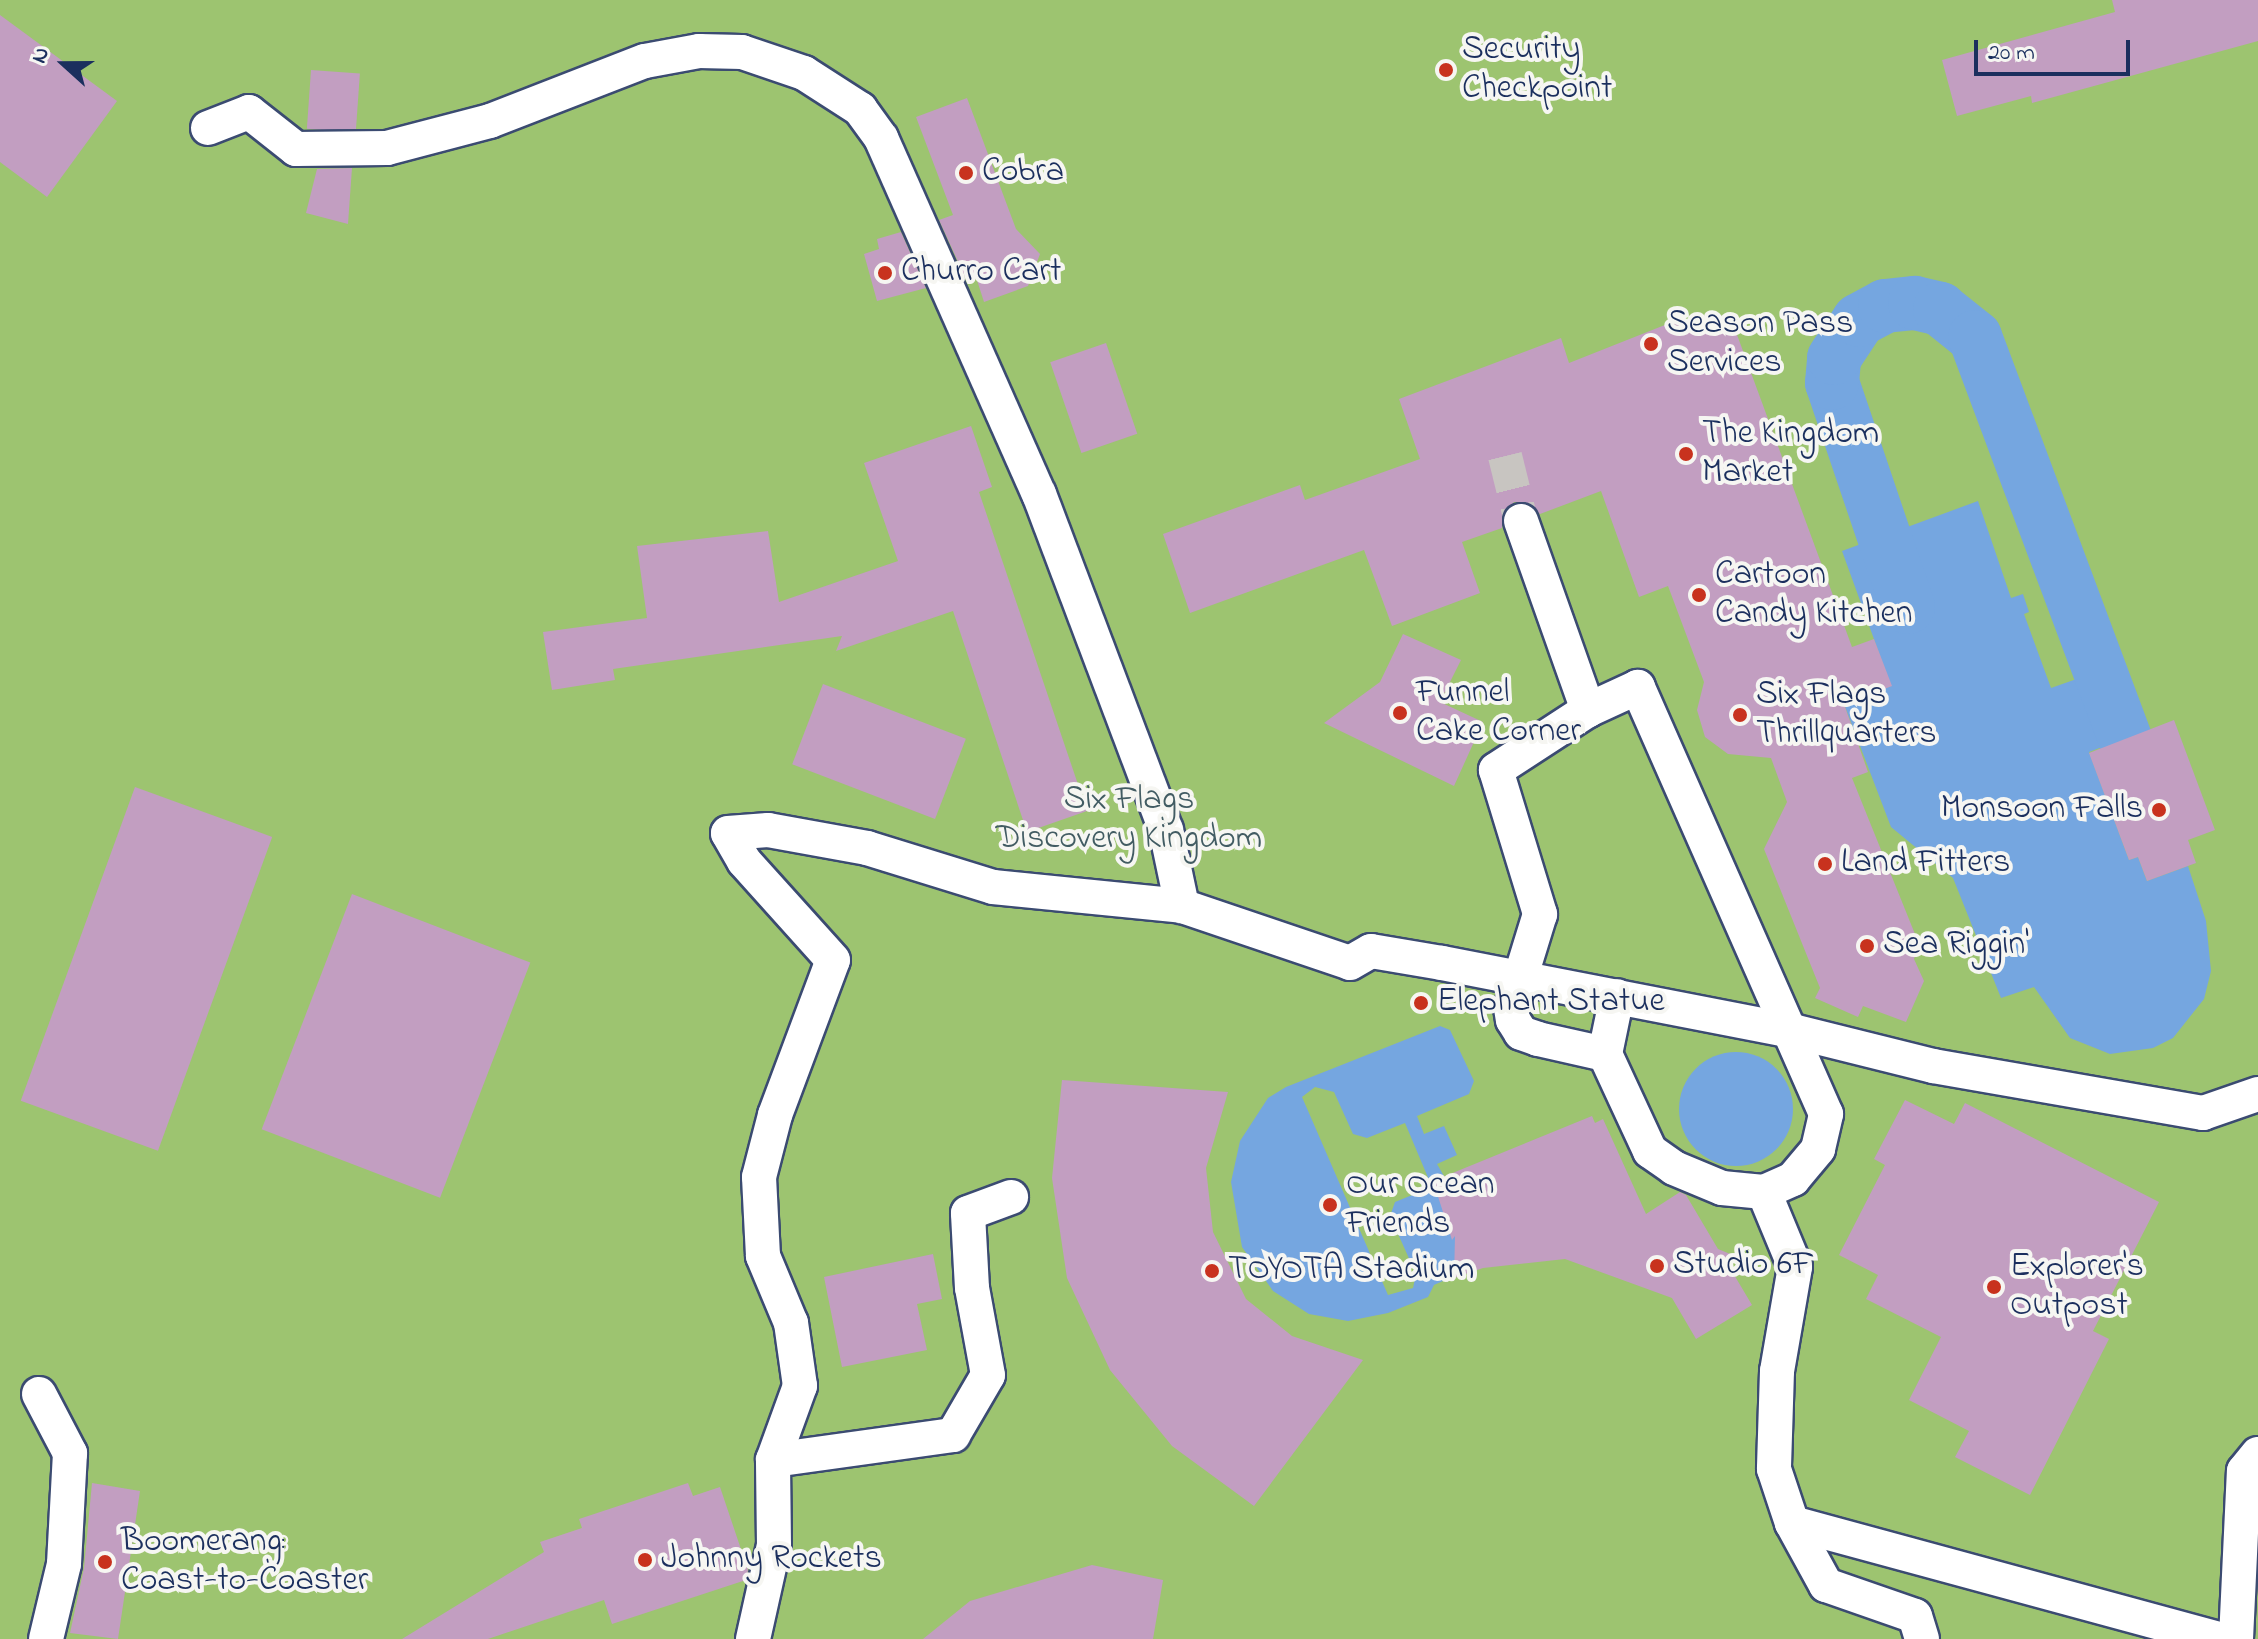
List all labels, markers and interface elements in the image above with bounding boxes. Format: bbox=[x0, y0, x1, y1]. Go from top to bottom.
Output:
north arrow bbox=[24, 24, 104, 104]
scale bar bbox=[1978, 24, 2134, 74]
place label: Security Checkpoint bbox=[1462, 30, 1613, 110]
text: 20 m bbox=[1988, 36, 2035, 71]
text: N bbox=[24, 43, 59, 68]
marker: Security Checkpoint bbox=[1437, 61, 1455, 79]
place label: Cobra bbox=[982, 153, 1064, 193]
marker: Cobra bbox=[957, 164, 975, 182]
place label: Churro Cart bbox=[901, 253, 1061, 293]
marker: Churro Cart bbox=[876, 264, 894, 282]
place label: Season Pass Services bbox=[1667, 304, 1853, 384]
marker: Season Pass Services bbox=[1642, 335, 1660, 353]
place label: The Kingdom Market bbox=[1702, 414, 1879, 494]
marker: The Kingdom Market bbox=[1677, 445, 1695, 463]
place label: Cartoon Candy Kitchen bbox=[1715, 555, 1913, 634]
marker: Cartoon Candy Kitchen bbox=[1690, 586, 1708, 604]
place label: Funnel Cake Corner bbox=[1416, 673, 1581, 752]
place label: Six Flags Thrillquarters bbox=[1756, 675, 1937, 754]
marker: Funnel Cake Corner bbox=[1391, 704, 1409, 722]
marker: Six Flags Thrillquarters bbox=[1731, 706, 1749, 724]
park label: Six Flags Discovery Kingdom bbox=[996, 780, 1262, 860]
place label: Monsoon Falls bbox=[1941, 790, 2143, 830]
marker: Monsoon Falls bbox=[2150, 801, 2168, 819]
place label: Land Fitters bbox=[1841, 844, 2010, 884]
marker: Land Fitters bbox=[1816, 855, 1834, 873]
place label: Sea Riggin' bbox=[1883, 926, 2029, 966]
marker: Sea Riggin' bbox=[1858, 937, 1876, 955]
place label: Elephant Statue bbox=[1437, 983, 1665, 1023]
marker: Elephant Statue bbox=[1412, 994, 1430, 1012]
place label: Our Ocean Friends bbox=[1346, 1165, 1495, 1244]
marker: Our Ocean Friends bbox=[1321, 1196, 1339, 1214]
place label: Studio 6F bbox=[1673, 1246, 1814, 1286]
place label: Explorer's Outpost bbox=[2010, 1247, 2144, 1326]
place label: TOYOTA Stadium bbox=[1228, 1251, 1474, 1291]
marker: Studio 6F bbox=[1648, 1257, 1666, 1275]
marker: TOYOTA Stadium bbox=[1203, 1262, 1221, 1280]
marker: Explorer's Outpost bbox=[1985, 1278, 2003, 1296]
place label: Boomerang: Coast-to-Coaster bbox=[121, 1522, 368, 1602]
place label: Johnny Rockets bbox=[661, 1540, 882, 1580]
marker: Johnny Rockets bbox=[636, 1551, 654, 1569]
marker: Boomerang: Coast-to-Coaster bbox=[96, 1553, 114, 1571]

